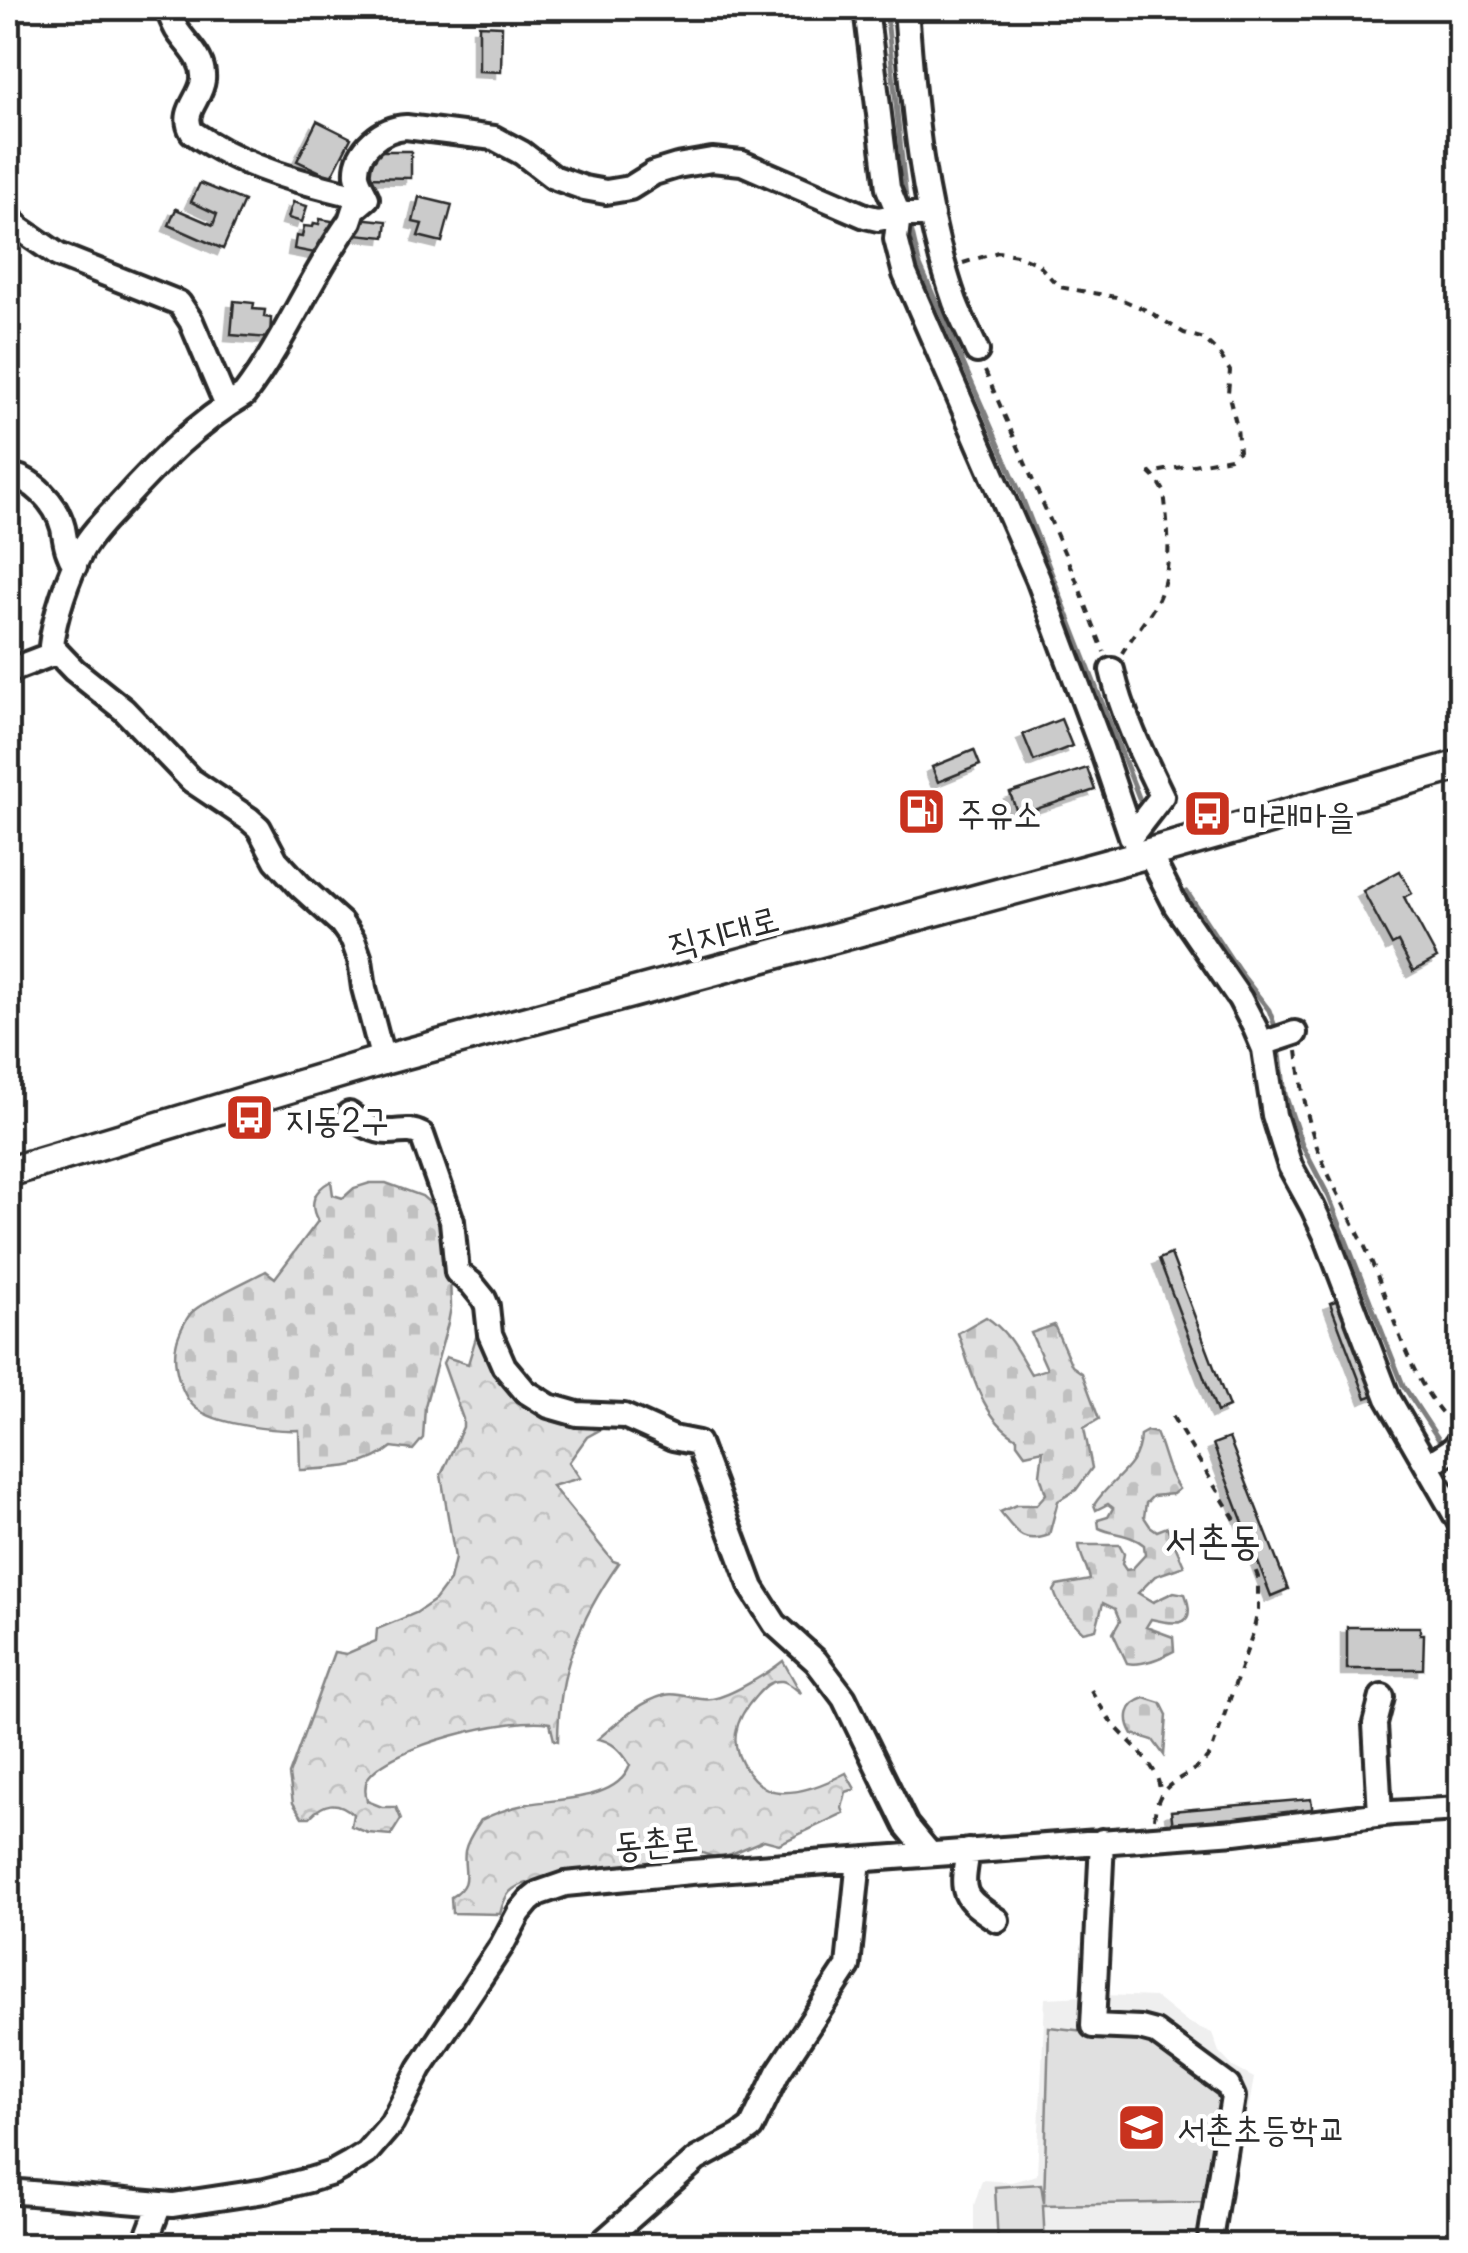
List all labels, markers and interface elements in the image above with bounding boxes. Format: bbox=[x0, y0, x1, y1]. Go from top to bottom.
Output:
fuel station icon: 주유소 bbox=[896, 786, 948, 838]
bus stop icon: 마래마을 bbox=[1181, 788, 1233, 840]
place label: 주유소 bbox=[957, 789, 1042, 835]
place label: 마래마을 bbox=[1242, 791, 1355, 837]
street label: 직지대로 bbox=[663, 893, 783, 967]
bus stop icon: 지동2구 bbox=[224, 1092, 276, 1144]
place label: 지동2구 bbox=[285, 1095, 389, 1141]
district label: 서촌동 bbox=[1165, 1512, 1261, 1564]
street label: 동촌로 bbox=[612, 1813, 700, 1867]
school or university icon: 서촌초등학교 bbox=[1116, 2101, 1168, 2153]
place label: 서촌초등학교 bbox=[1177, 2104, 1346, 2150]

